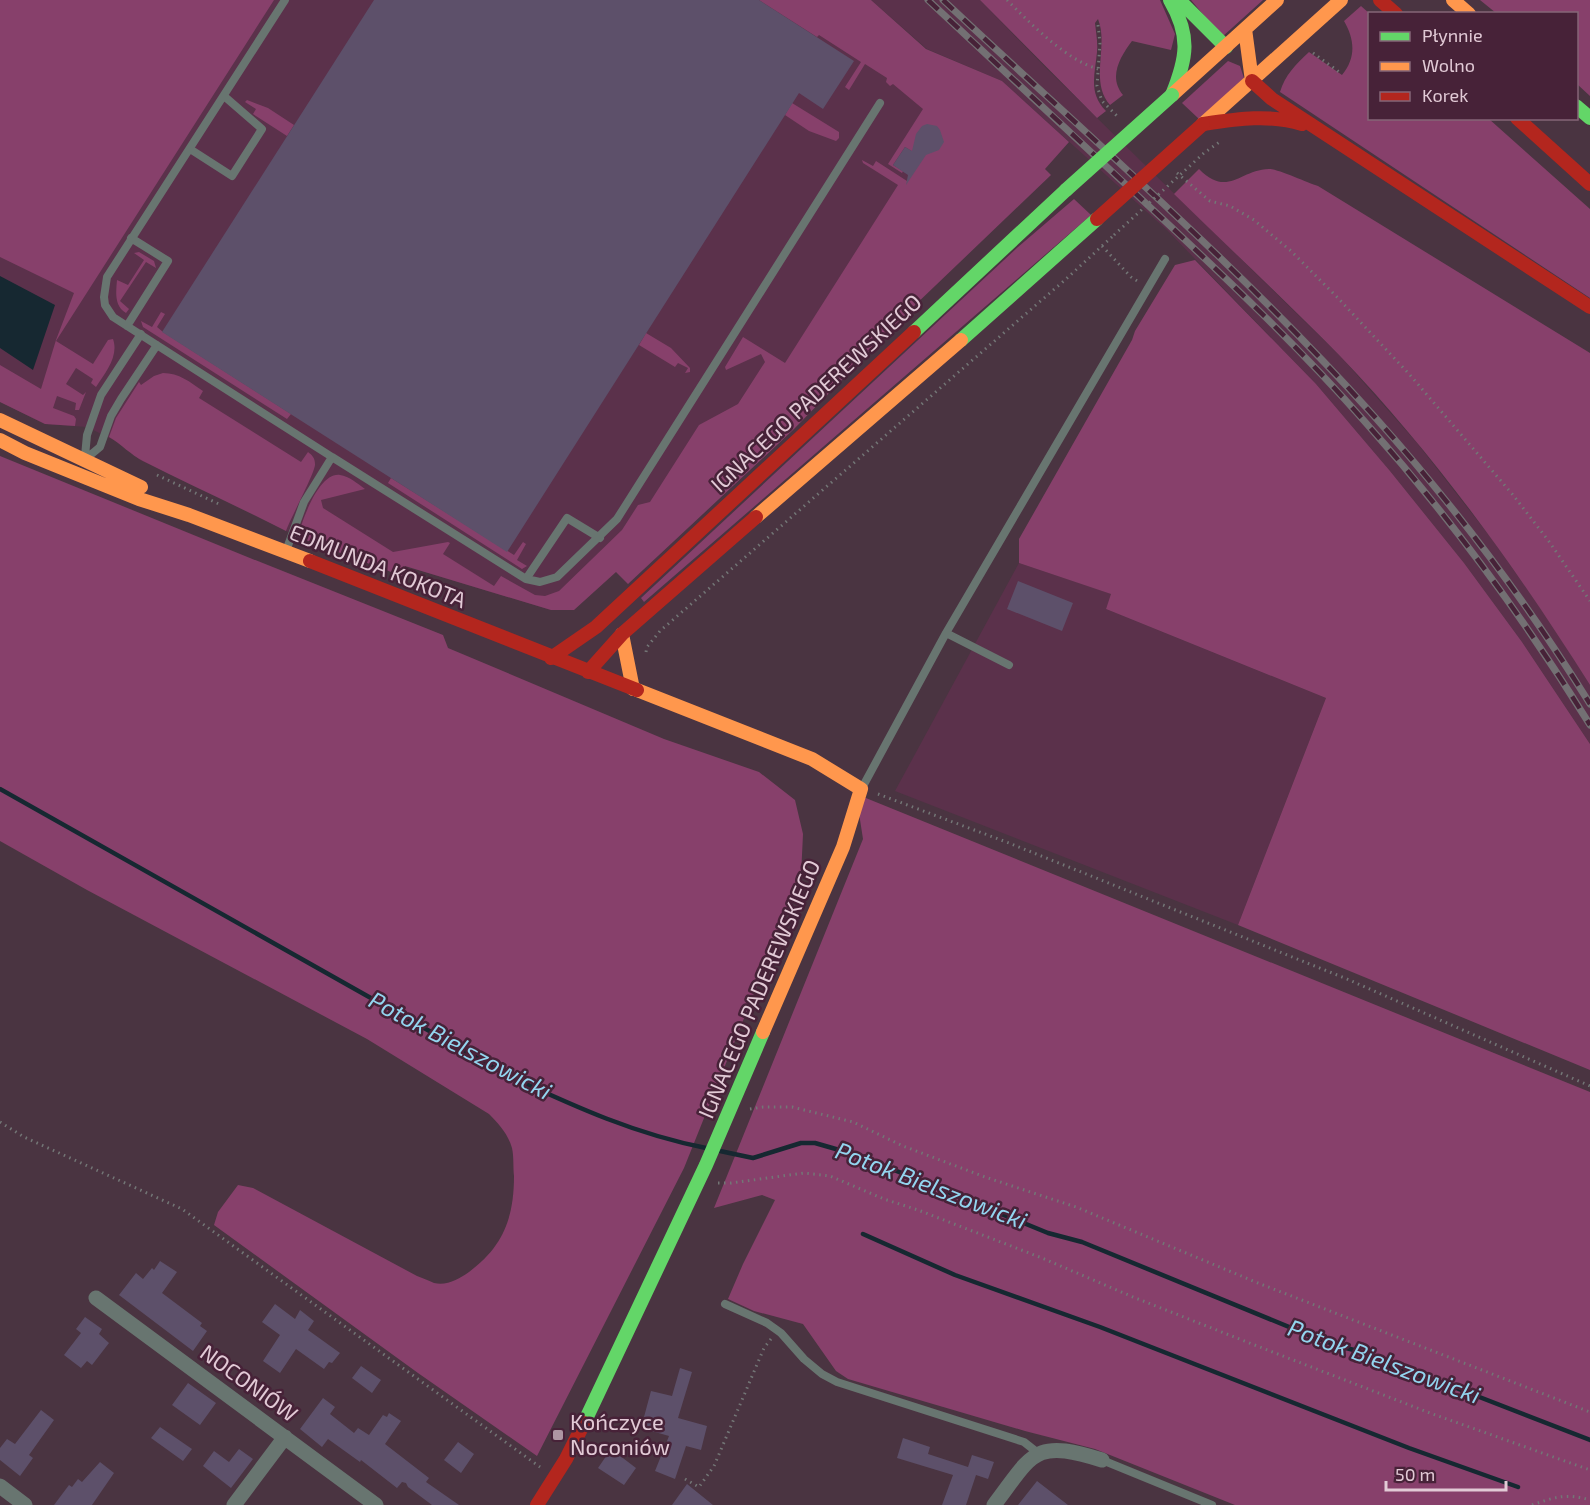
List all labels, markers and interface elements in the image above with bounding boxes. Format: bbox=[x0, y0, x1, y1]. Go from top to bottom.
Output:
legend bbox=[1368, 12, 1578, 120]
text: Płynnie bbox=[1422, 24, 1483, 46]
text: Wolno bbox=[1422, 54, 1475, 76]
text: Korek bbox=[1422, 84, 1468, 106]
street label: IGNACEGO PADEREWSKIEGO bbox=[705, 288, 926, 497]
street label: EDMUNDA KOKOTA bbox=[286, 518, 471, 612]
street label: IGNACEGO PADEREWSKIEGO bbox=[692, 855, 824, 1122]
water label: Potok Bielszowicki bbox=[364, 984, 557, 1105]
water label: Potok Bielszowicki bbox=[832, 1135, 1031, 1234]
water label: Potok Bielszowicki bbox=[1284, 1312, 1485, 1409]
street label: NOCONIÓW bbox=[196, 1338, 303, 1426]
place label: Kończyce Noconiów bbox=[570, 1408, 670, 1459]
marker: Kończyce Noconiów bbox=[551, 1428, 565, 1442]
scale bar bbox=[1386, 1454, 1506, 1492]
text: 50 m bbox=[1395, 1463, 1435, 1485]

